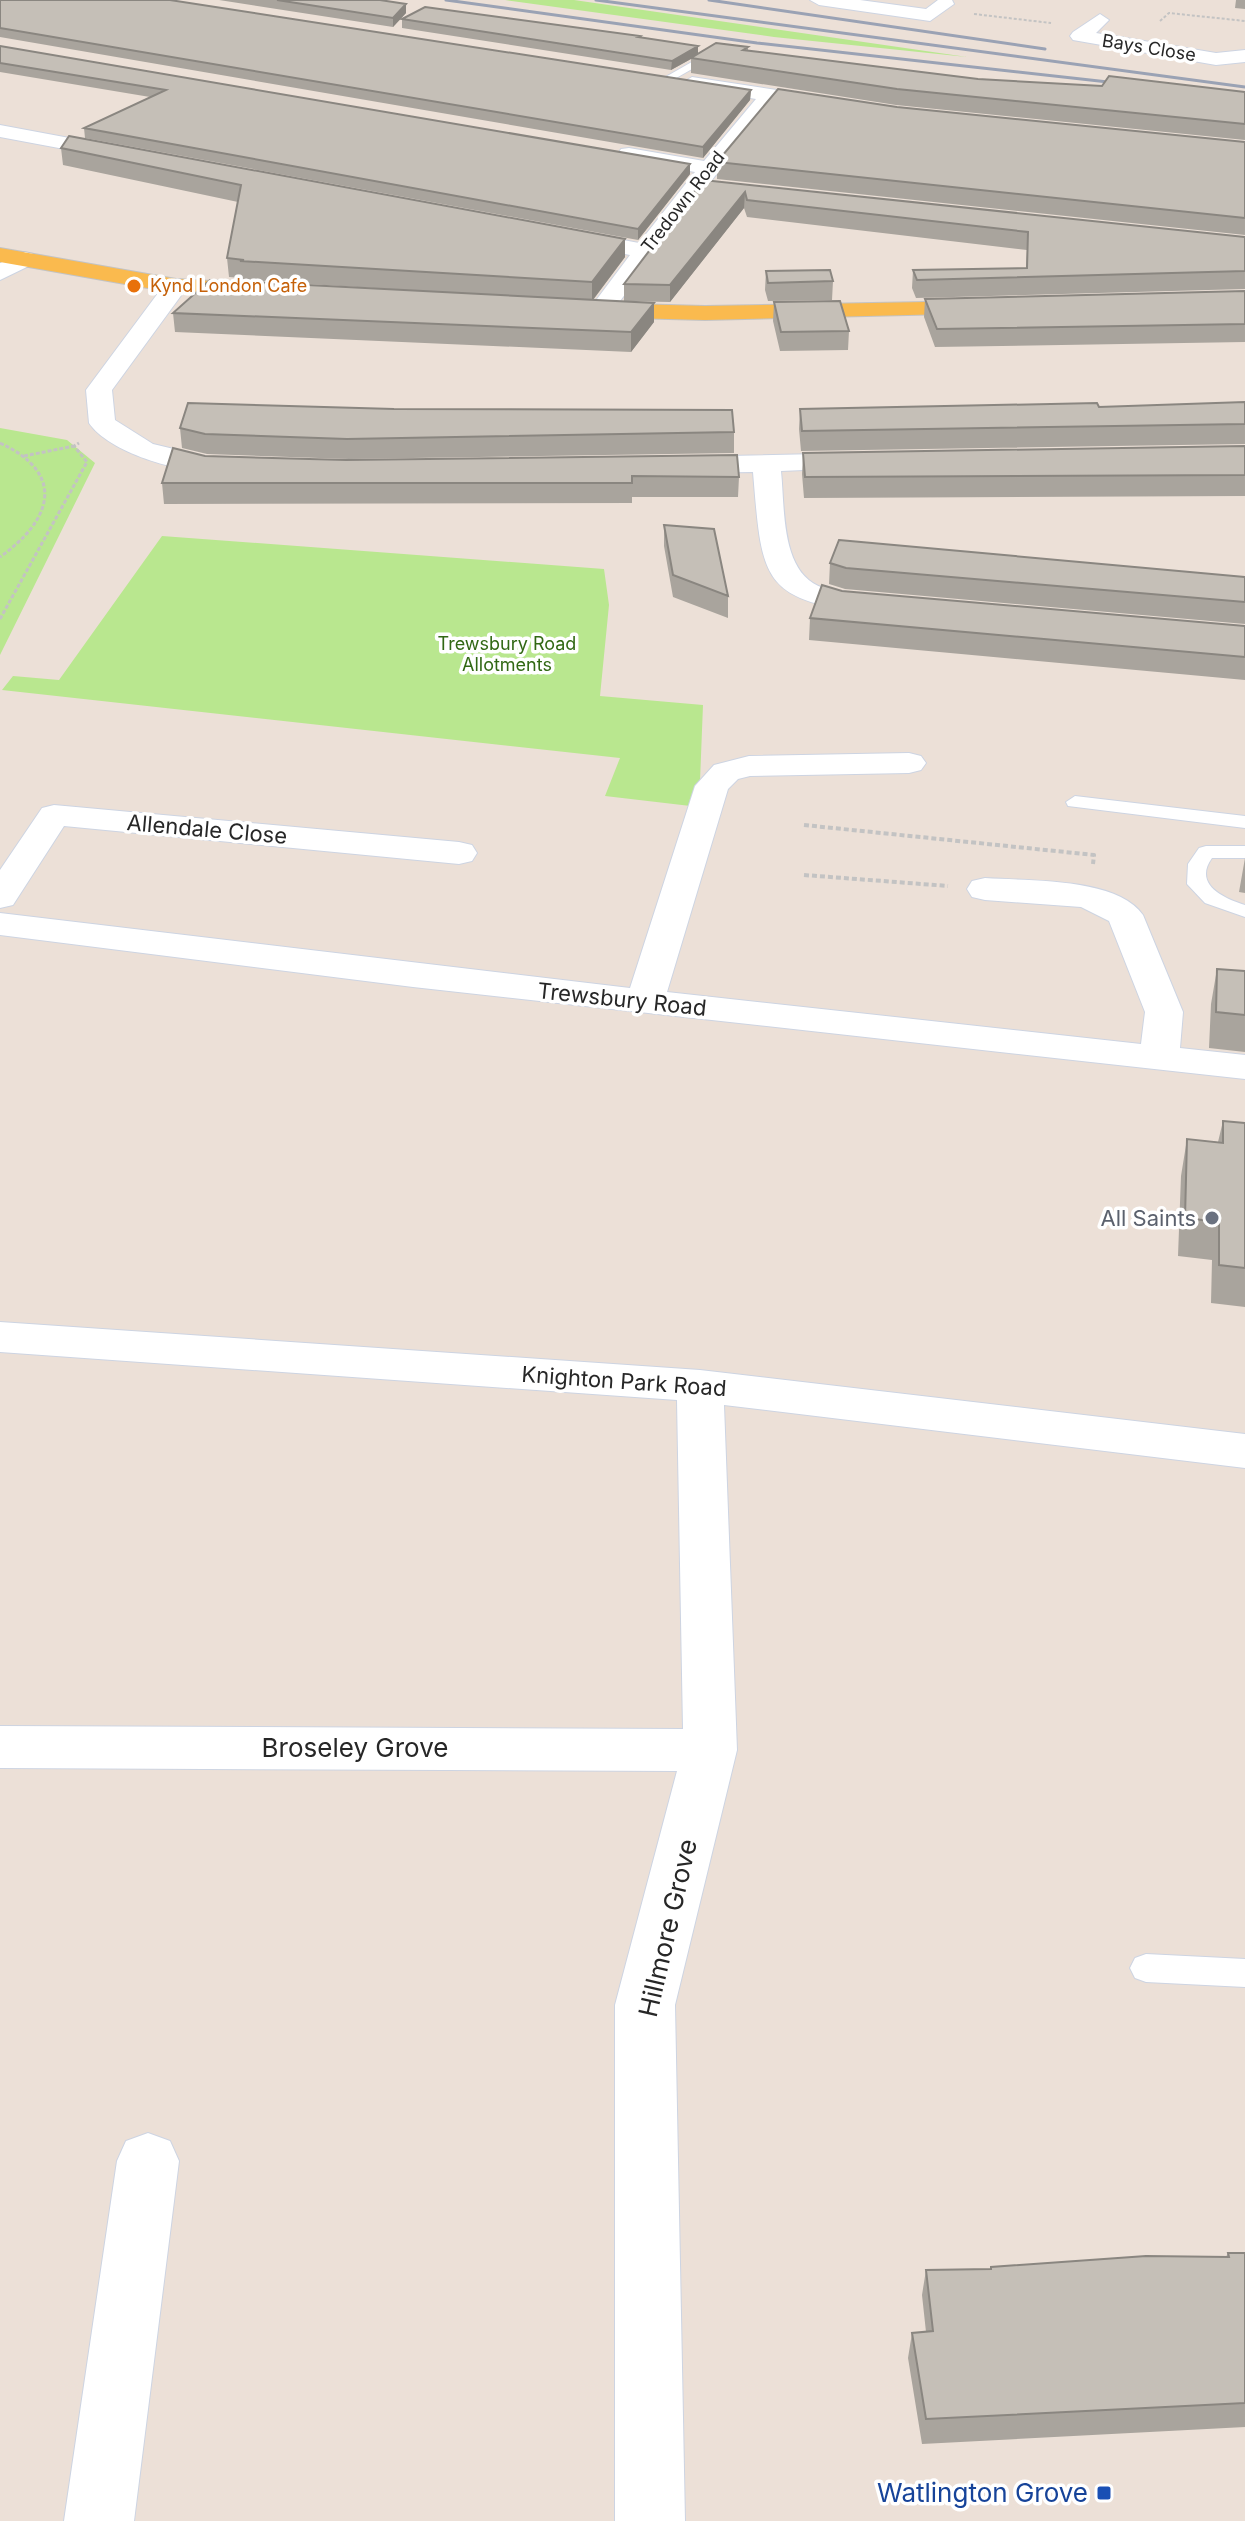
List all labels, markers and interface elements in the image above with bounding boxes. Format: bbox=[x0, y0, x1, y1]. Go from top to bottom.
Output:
street label: Bays Close bbox=[1101, 30, 1197, 65]
street label: Tredown Road bbox=[636, 147, 729, 257]
place label: Kynd London Cafe bbox=[150, 275, 307, 296]
marker: Kynd London Cafe bbox=[125, 277, 143, 295]
park label: Trewsbury Road Allotments bbox=[438, 633, 576, 675]
street label: Allendale Close bbox=[126, 809, 288, 849]
street label: Trewsbury Road bbox=[536, 977, 708, 1021]
place label: All Saints bbox=[1101, 1205, 1196, 1231]
marker: All Saints bbox=[1203, 1209, 1221, 1227]
street label: Knighton Park Road bbox=[521, 1361, 727, 1401]
street label: Broseley Grove bbox=[262, 1732, 448, 1763]
street label: Hillmore Grove bbox=[632, 1836, 703, 2020]
place label: Watlington Grove bbox=[877, 2477, 1088, 2508]
marker: Watlington Grove bbox=[1095, 2484, 1113, 2502]

